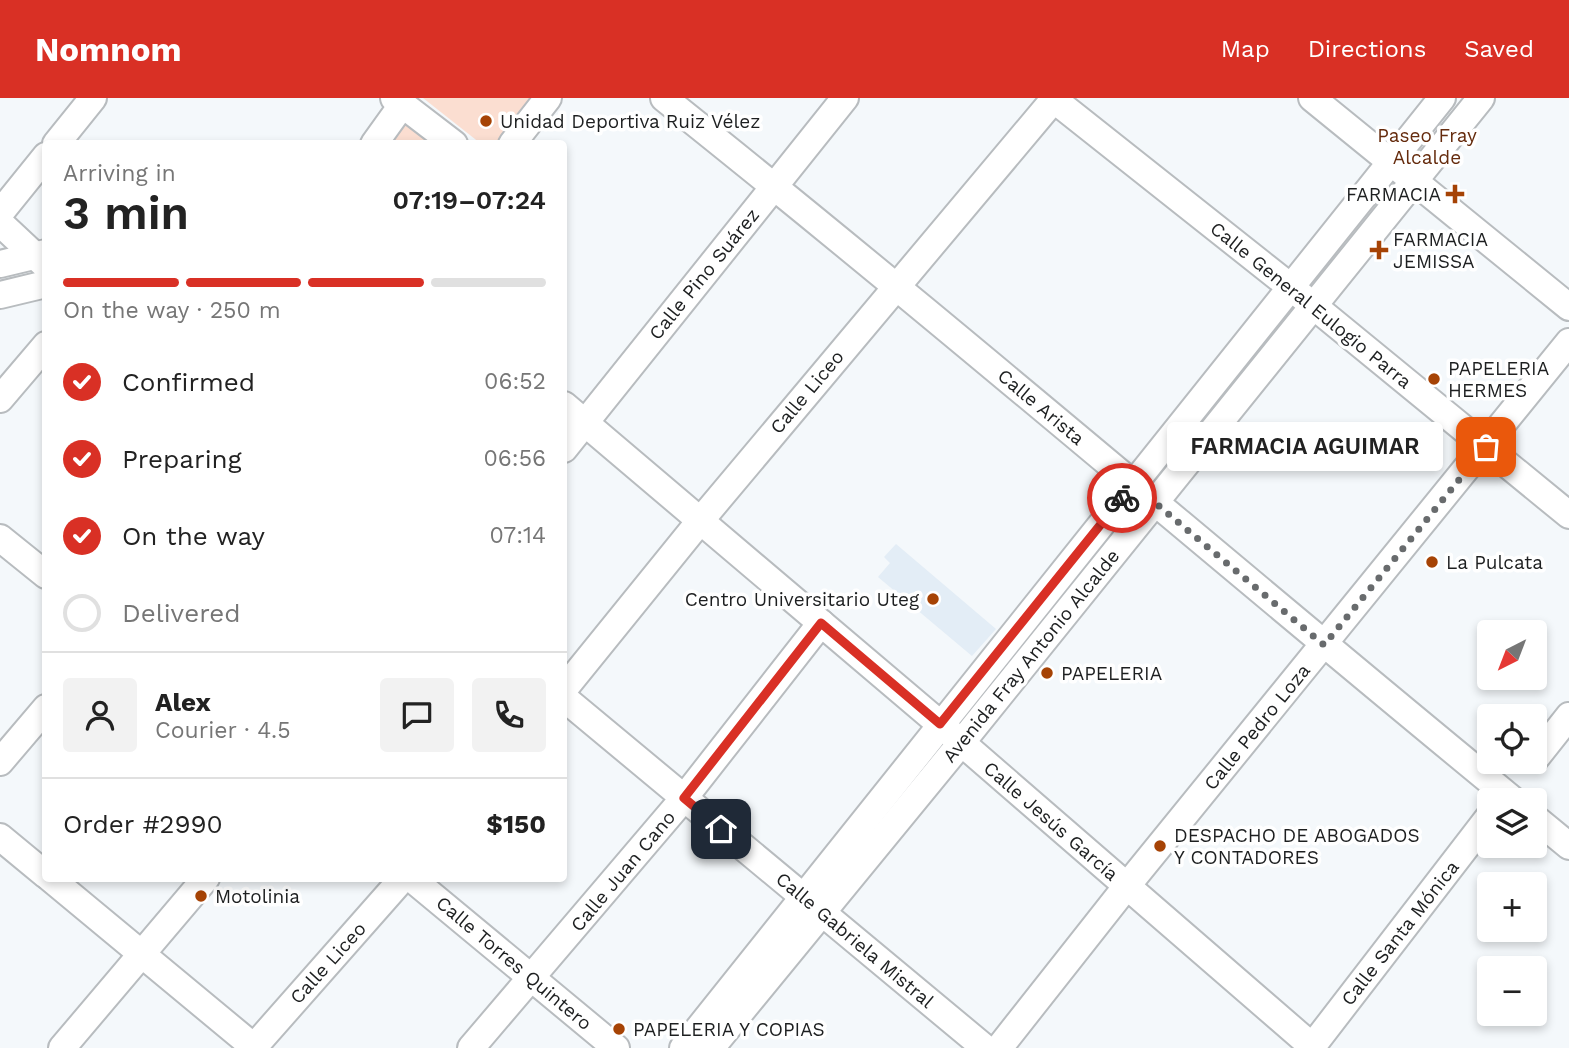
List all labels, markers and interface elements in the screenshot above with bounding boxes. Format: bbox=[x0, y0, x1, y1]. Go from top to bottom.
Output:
text: Nomnom bbox=[35, 30, 181, 69]
text: Map bbox=[1221, 35, 1270, 63]
text: Directions bbox=[1308, 35, 1426, 63]
text: Saved bbox=[1464, 35, 1534, 63]
place label: Unidad Deportiva Ruiz Vélez bbox=[500, 110, 760, 133]
marker: Unidad Deportiva Ruiz Vélez bbox=[478, 113, 494, 129]
park label: Paseo Fray Alcalde bbox=[1377, 124, 1477, 169]
text: Arriving in bbox=[63, 160, 176, 187]
place label: FARMACIA bbox=[1346, 183, 1441, 206]
text: 07:19–07:24 bbox=[393, 185, 546, 215]
text: 3 min bbox=[63, 186, 189, 240]
marker: FARMACIA bbox=[1447, 186, 1463, 202]
street label: Calle Pino Suárez bbox=[644, 204, 764, 344]
street label: Calle General Eulogio Parra bbox=[1206, 217, 1416, 393]
place label: FARMACIA JEMISSA bbox=[1393, 228, 1488, 273]
marker: FARMACIA JEMISSA bbox=[1371, 242, 1387, 258]
text: On the way · 250 m bbox=[63, 297, 281, 324]
street label: Calle Liceo bbox=[765, 345, 849, 439]
place label: PAPELERIA HERMES bbox=[1448, 357, 1550, 402]
icon: check bbox=[63, 363, 101, 401]
street label: Calle Arista bbox=[993, 364, 1089, 450]
text: Confirmed bbox=[122, 367, 255, 397]
text: 06:52 bbox=[484, 368, 546, 395]
marker: PAPELERIA HERMES bbox=[1426, 371, 1442, 387]
pin bbox=[1456, 417, 1516, 477]
callout: FARMACIA AGUIMAR bbox=[1168, 422, 1444, 472]
icon: bag bbox=[1467, 428, 1505, 466]
text: FARMACIA AGUIMAR bbox=[1190, 433, 1420, 460]
icon: check bbox=[63, 440, 101, 478]
text: Preparing bbox=[122, 444, 242, 474]
text: 06:56 bbox=[484, 445, 546, 472]
courier bbox=[1087, 463, 1157, 533]
icon: bike bbox=[1103, 479, 1141, 517]
icon: check bbox=[63, 517, 101, 555]
text: On the way bbox=[122, 521, 265, 551]
text: 07:14 bbox=[489, 522, 546, 549]
street label: Avenida Fray Antonio Alcalde bbox=[938, 545, 1124, 767]
place label: La Pulcata bbox=[1446, 551, 1543, 574]
marker: La Pulcata bbox=[1424, 554, 1440, 570]
place label: Centro Universitario Uteg bbox=[685, 588, 920, 611]
marker: Centro Universitario Uteg bbox=[925, 591, 941, 607]
text: Delivered bbox=[122, 598, 241, 628]
north arrow bbox=[1477, 620, 1547, 690]
map controls bbox=[1477, 620, 1547, 1026]
street label: Calle Pedro Loza bbox=[1199, 659, 1315, 795]
place label: PAPELERIA bbox=[1061, 662, 1163, 685]
marker: PAPELERIA bbox=[1039, 665, 1055, 681]
button: person bbox=[63, 678, 137, 752]
button: chat bbox=[380, 678, 454, 752]
button: phone bbox=[472, 678, 546, 752]
text: Alex bbox=[155, 687, 211, 717]
button: locate bbox=[1477, 704, 1547, 774]
text: Courier · 4.5 bbox=[155, 717, 291, 744]
street label: Calle Jesús García bbox=[979, 756, 1123, 886]
button: layers bbox=[1477, 788, 1547, 858]
pin bbox=[691, 799, 751, 859]
street label: Calle Juan Cano bbox=[566, 806, 680, 936]
text: Order #2990 bbox=[63, 809, 223, 839]
text: $150 bbox=[486, 809, 546, 839]
icon: home bbox=[702, 810, 740, 848]
place label: DESPACHO DE ABOGADOS Y CONTADORES bbox=[1174, 824, 1420, 869]
marker: DESPACHO DE ABOGADOS Y CONTADORES bbox=[1152, 838, 1168, 854]
street label: Calle Santa Mónica bbox=[1336, 856, 1464, 1010]
street label: Calle Gabriela Mistral bbox=[771, 867, 939, 1013]
button: + bbox=[1477, 872, 1547, 942]
place label: Motolinia bbox=[215, 885, 300, 908]
marker: Motolinia bbox=[193, 888, 209, 904]
street label: Calle Torres Quintero bbox=[431, 891, 597, 1035]
street label: Calle Liceo bbox=[285, 917, 371, 1009]
button: − bbox=[1477, 956, 1547, 1026]
place label: PAPELERIA Y COPIAS bbox=[633, 1018, 825, 1041]
marker: PAPELERIA Y COPIAS bbox=[611, 1021, 627, 1037]

